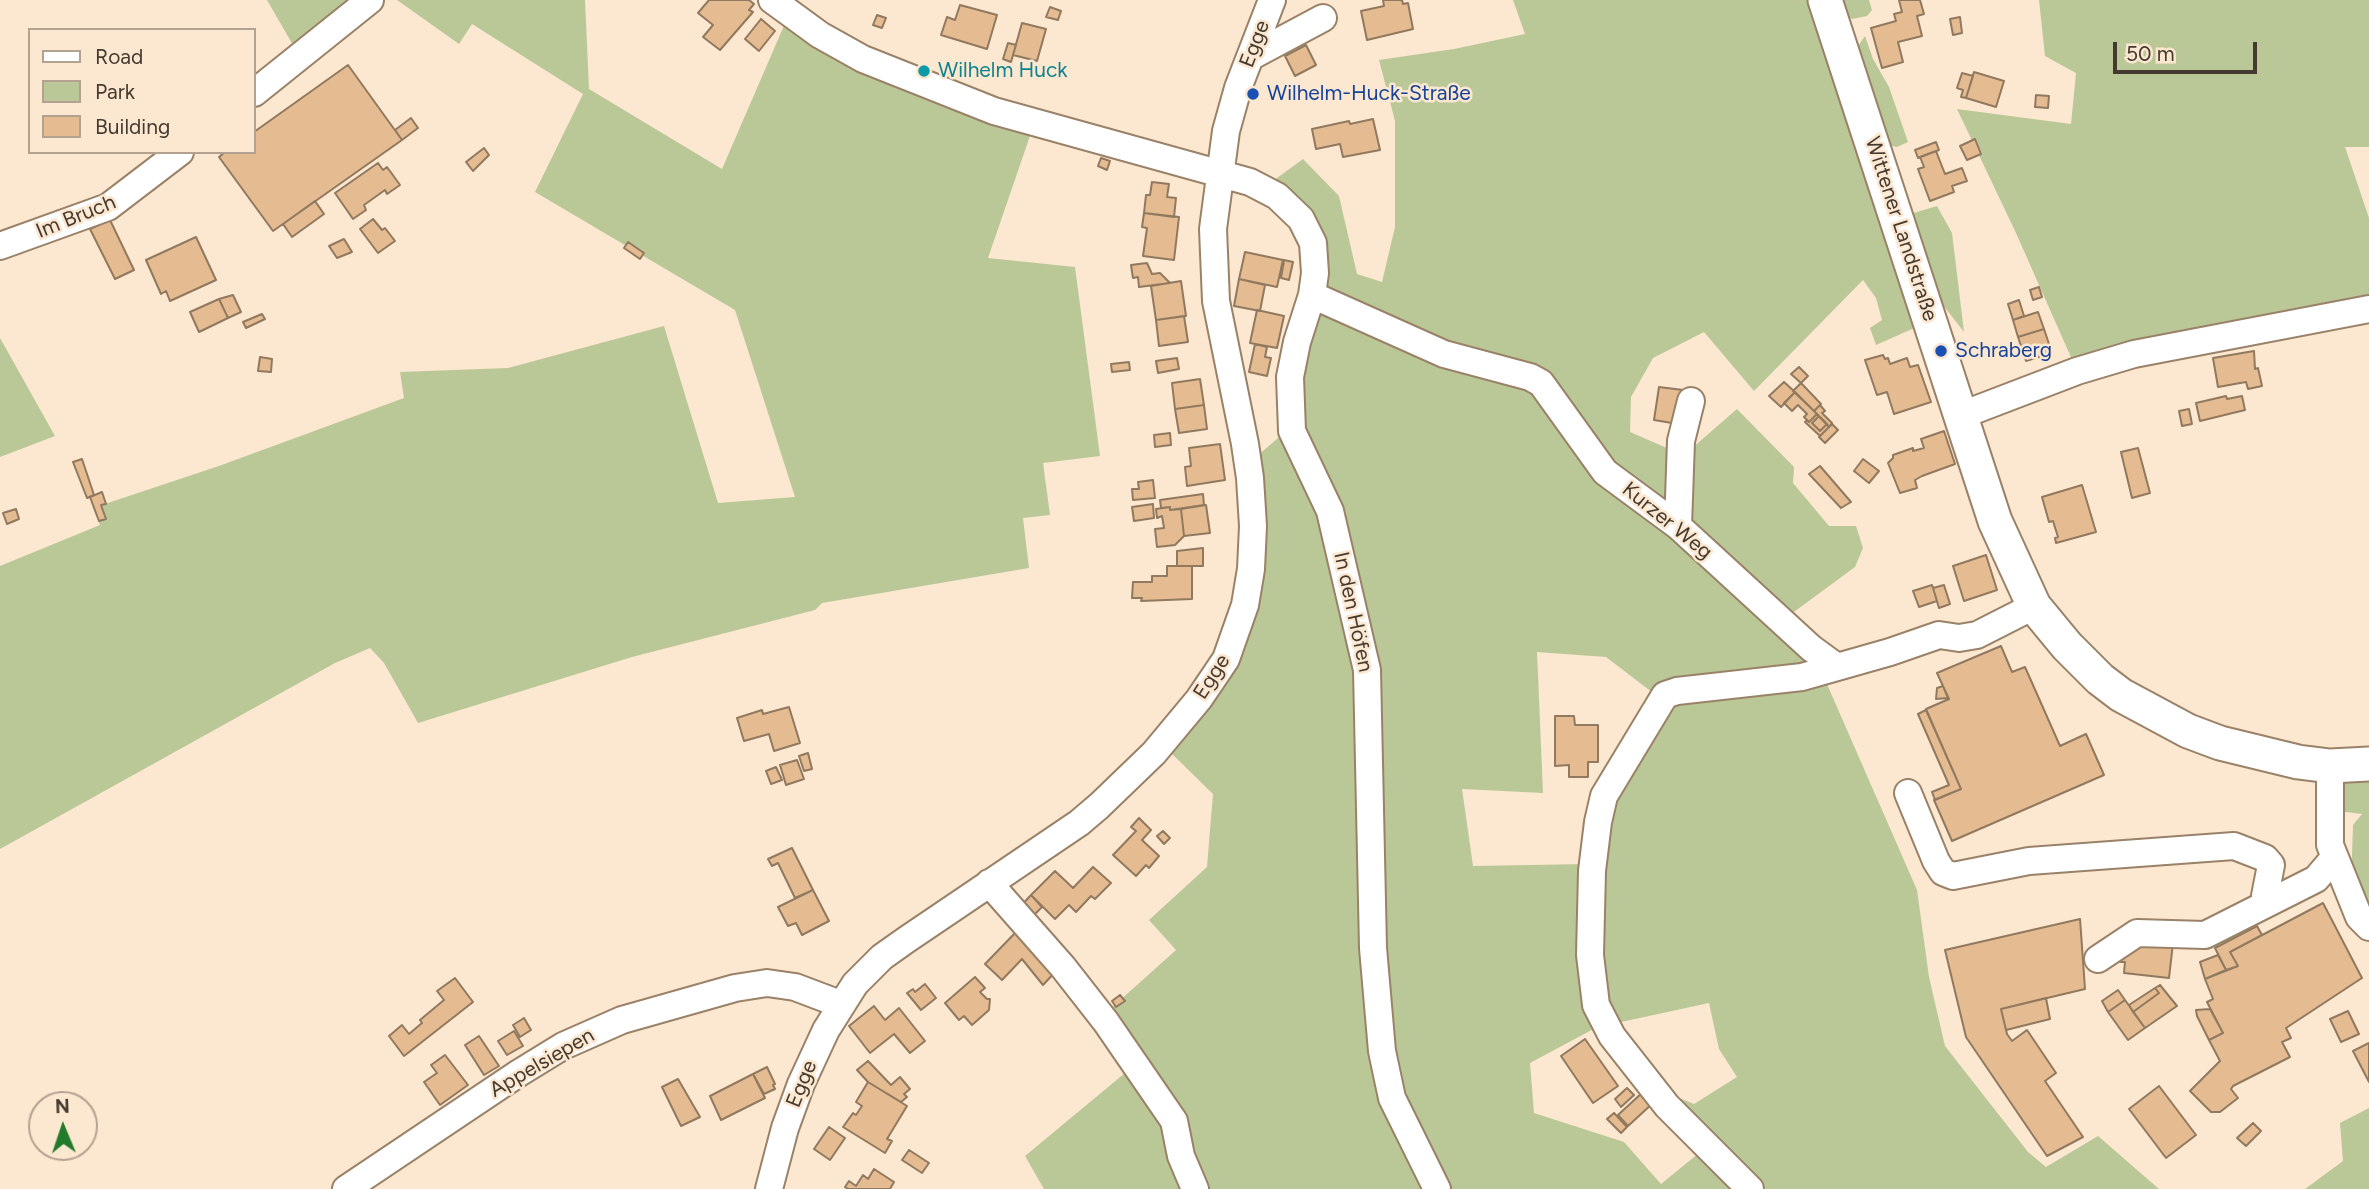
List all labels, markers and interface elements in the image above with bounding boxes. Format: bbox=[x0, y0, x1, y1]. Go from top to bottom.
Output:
street label: Egge bbox=[1235, 17, 1275, 71]
legend bbox=[28, 28, 256, 154]
scale bar bbox=[2117, 28, 2260, 72]
text: 50 m bbox=[2126, 41, 2175, 66]
text: Road bbox=[95, 44, 143, 69]
place label: Wilhelm Huck bbox=[938, 58, 1068, 84]
marker: Wilhelm Huck bbox=[916, 63, 932, 79]
text: Park bbox=[95, 79, 135, 104]
place label: Wilhelm-Huck-Straße bbox=[1267, 81, 1471, 107]
marker: Wilhelm-Huck-Straße bbox=[1245, 86, 1261, 102]
text: Building bbox=[95, 114, 170, 139]
street label: Wittener Landstraße bbox=[1859, 134, 1943, 324]
street label: Im Bruch bbox=[33, 190, 119, 244]
place label: Schraberg bbox=[1955, 338, 2052, 364]
marker: Schraberg bbox=[1933, 343, 1949, 359]
street label: Kurzer Weg bbox=[1617, 477, 1717, 565]
street label: In den Höfen bbox=[1328, 550, 1378, 674]
street label: Egge bbox=[1188, 650, 1236, 704]
street label: Appelsiepen bbox=[485, 1023, 599, 1103]
street label: Egge bbox=[781, 1057, 823, 1111]
north arrow bbox=[28, 1091, 98, 1161]
text: N bbox=[55, 1095, 70, 1118]

